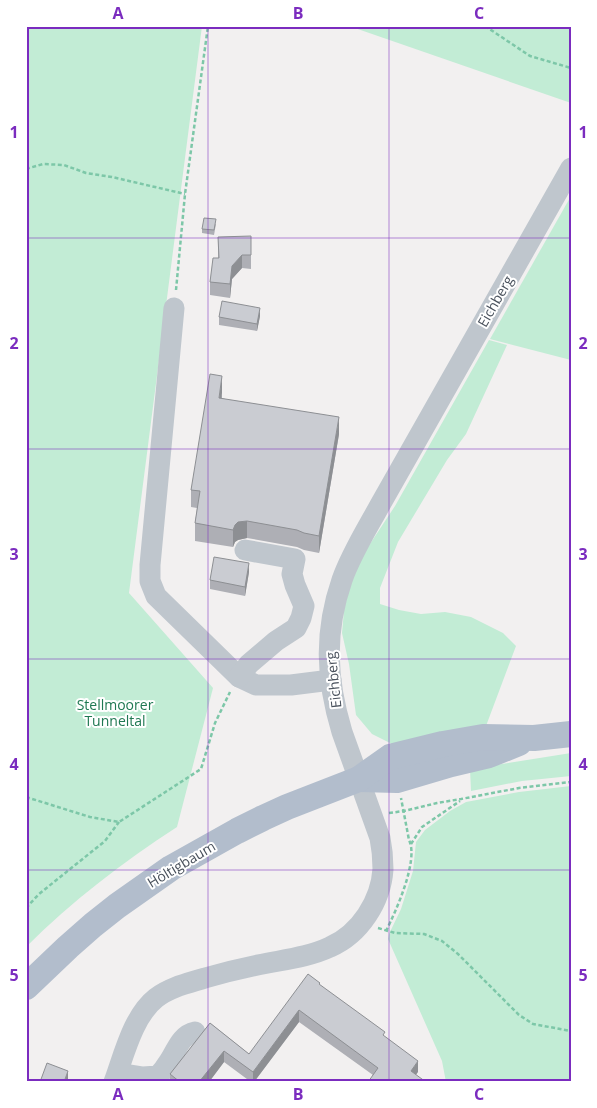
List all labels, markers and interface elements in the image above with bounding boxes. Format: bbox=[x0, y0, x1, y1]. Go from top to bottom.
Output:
text: A bbox=[112, 2, 124, 24]
text: B bbox=[293, 2, 303, 24]
text: C bbox=[474, 2, 484, 24]
text: 1 bbox=[9, 121, 19, 143]
text: 1 bbox=[578, 121, 588, 143]
street label: Eichberg bbox=[473, 272, 518, 330]
text: 2 bbox=[9, 332, 19, 354]
text: 2 bbox=[578, 332, 588, 354]
text: 3 bbox=[9, 543, 19, 565]
text: 3 bbox=[578, 543, 588, 565]
street label: Eichberg bbox=[321, 651, 345, 709]
park label: Stellmoorer Tunneltal bbox=[77, 695, 154, 730]
text: 4 bbox=[9, 753, 19, 775]
text: 4 bbox=[578, 753, 588, 775]
street label: Höltigbaum bbox=[143, 836, 219, 892]
text: 5 bbox=[9, 964, 19, 986]
text: 5 bbox=[578, 964, 588, 986]
text: A bbox=[112, 1083, 124, 1105]
text: B bbox=[293, 1083, 303, 1105]
text: C bbox=[474, 1083, 484, 1105]

